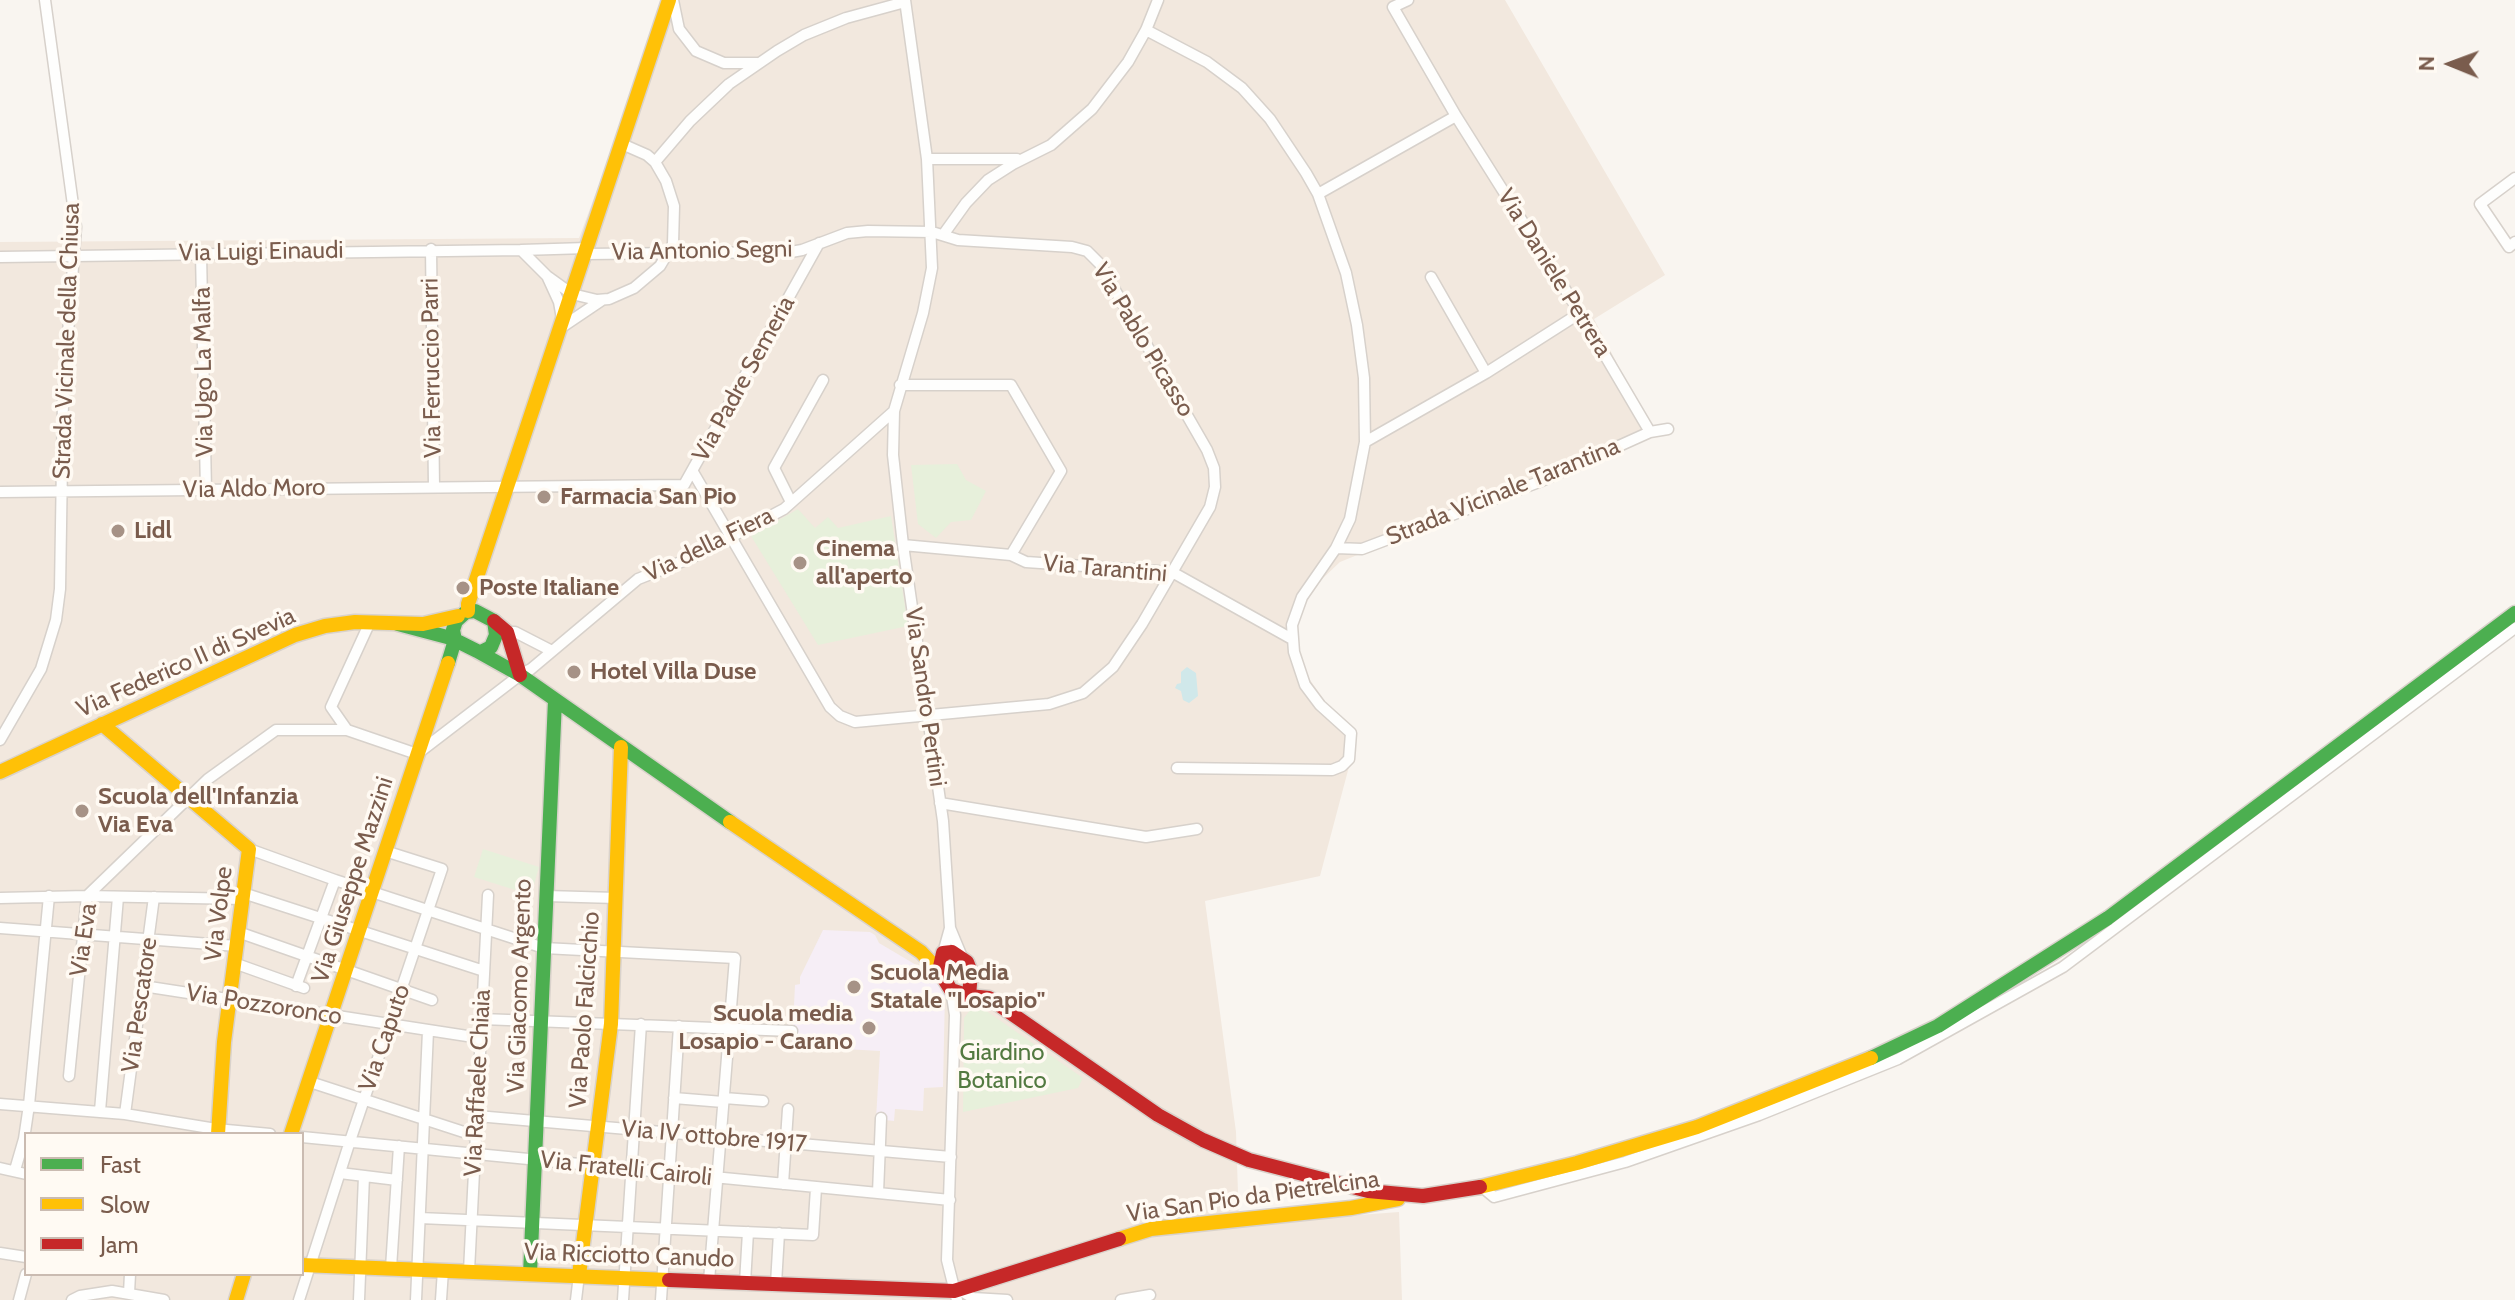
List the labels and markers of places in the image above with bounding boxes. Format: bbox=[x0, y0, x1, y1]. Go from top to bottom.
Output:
place label: Farmacia San Pio bbox=[560, 483, 736, 511]
marker: Farmacia San Pio bbox=[535, 488, 553, 506]
place label: Lidl bbox=[134, 517, 172, 545]
marker: Lidl bbox=[109, 522, 127, 540]
place label: Cinema all'aperto bbox=[816, 535, 912, 591]
marker: Cinema all'aperto bbox=[791, 554, 809, 572]
place label: Poste Italiane bbox=[479, 574, 619, 602]
marker: Poste Italiane bbox=[454, 579, 472, 597]
place label: Hotel Villa Duse bbox=[590, 658, 756, 686]
marker: Hotel Villa Duse bbox=[565, 663, 583, 681]
place label: Scuola dell'Infanzia Via Eva bbox=[98, 783, 298, 839]
marker: Scuola dell'Infanzia Via Eva bbox=[73, 802, 91, 820]
place label: Scuola Media Statale "Losapio" bbox=[870, 959, 1045, 1015]
marker: Scuola Media Statale "Losapio" bbox=[845, 978, 863, 996]
place label: Scuola media Losapio - Carano bbox=[678, 1000, 853, 1056]
marker: Scuola media Losapio - Carano bbox=[860, 1019, 878, 1037]

